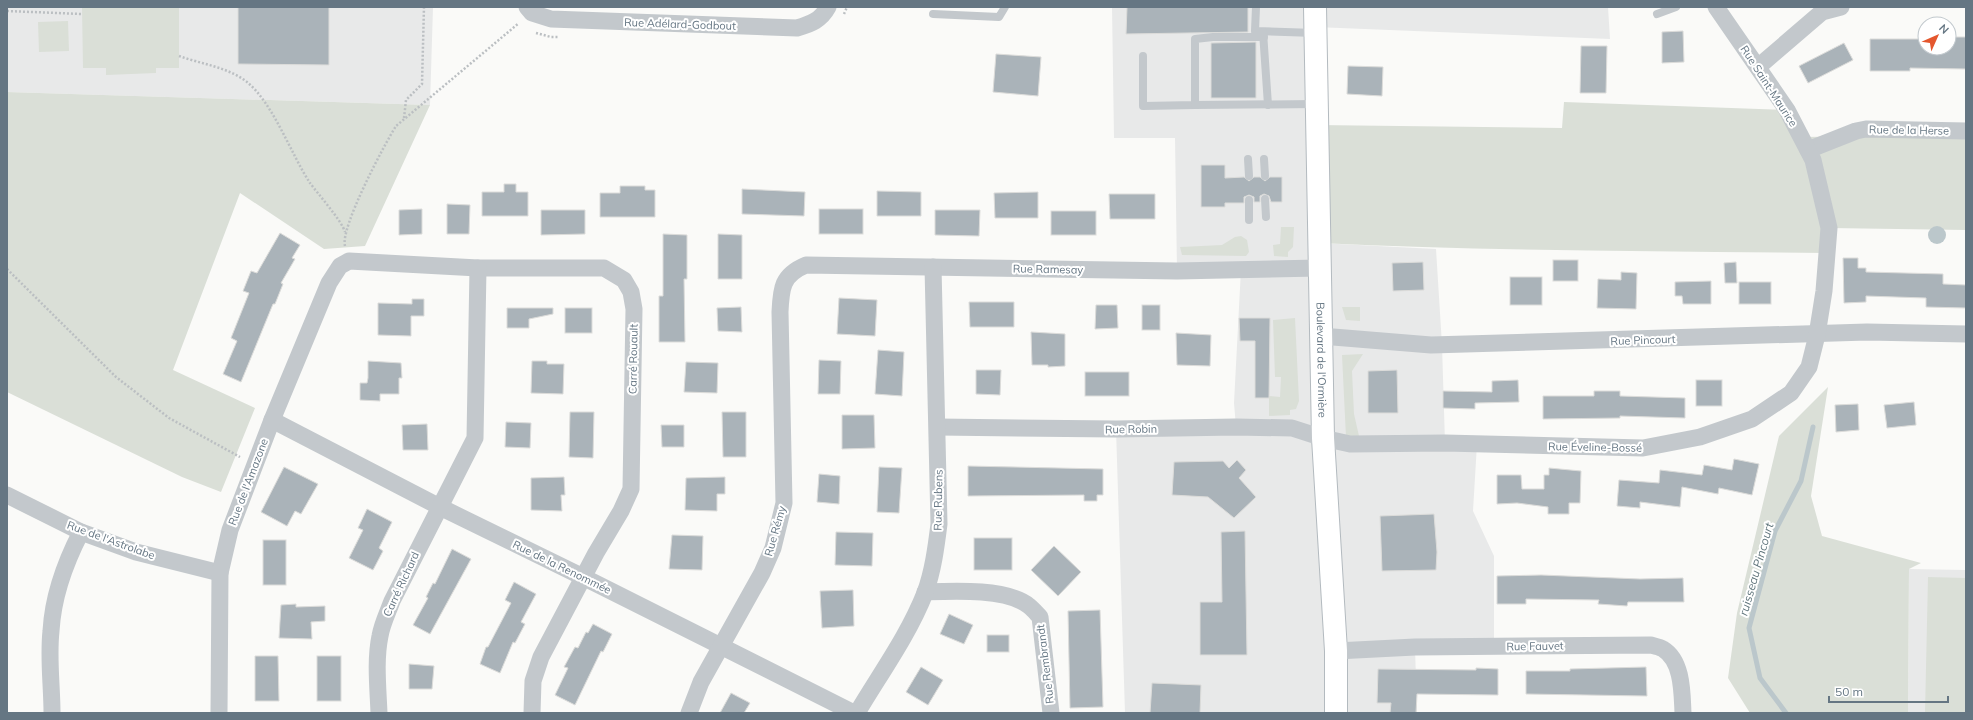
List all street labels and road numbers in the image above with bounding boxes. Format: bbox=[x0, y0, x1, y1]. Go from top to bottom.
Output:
street label: Rue Adélard-Godbout bbox=[624, 15, 736, 33]
street label: Rue Saint-Maurice bbox=[1738, 43, 1801, 129]
street label: Rue de la Herse bbox=[1869, 122, 1949, 138]
street label: Rue Ramesay bbox=[1013, 261, 1084, 277]
street label: Boulevard de l'Ormière bbox=[1313, 302, 1330, 418]
street label: Carré Rouault bbox=[625, 324, 641, 394]
street label: Rue Pincourt bbox=[1610, 332, 1676, 348]
street label: Rue Robin bbox=[1105, 422, 1157, 436]
street label: Rue de l'Amazone bbox=[225, 437, 271, 527]
street label: Rue Éveline-Bossé bbox=[1548, 439, 1642, 455]
street label: Rue Rubens bbox=[930, 469, 946, 531]
street label: Rue Rémy bbox=[761, 504, 789, 558]
street label: Rue de l'Astrolabe bbox=[65, 518, 157, 562]
street label: Rue de la Renommée bbox=[510, 537, 614, 597]
street label: Carré Richard bbox=[380, 549, 422, 619]
street label: Rue Rembrandt bbox=[1033, 623, 1057, 705]
street label: Rue Fauvet bbox=[1506, 638, 1564, 653]

